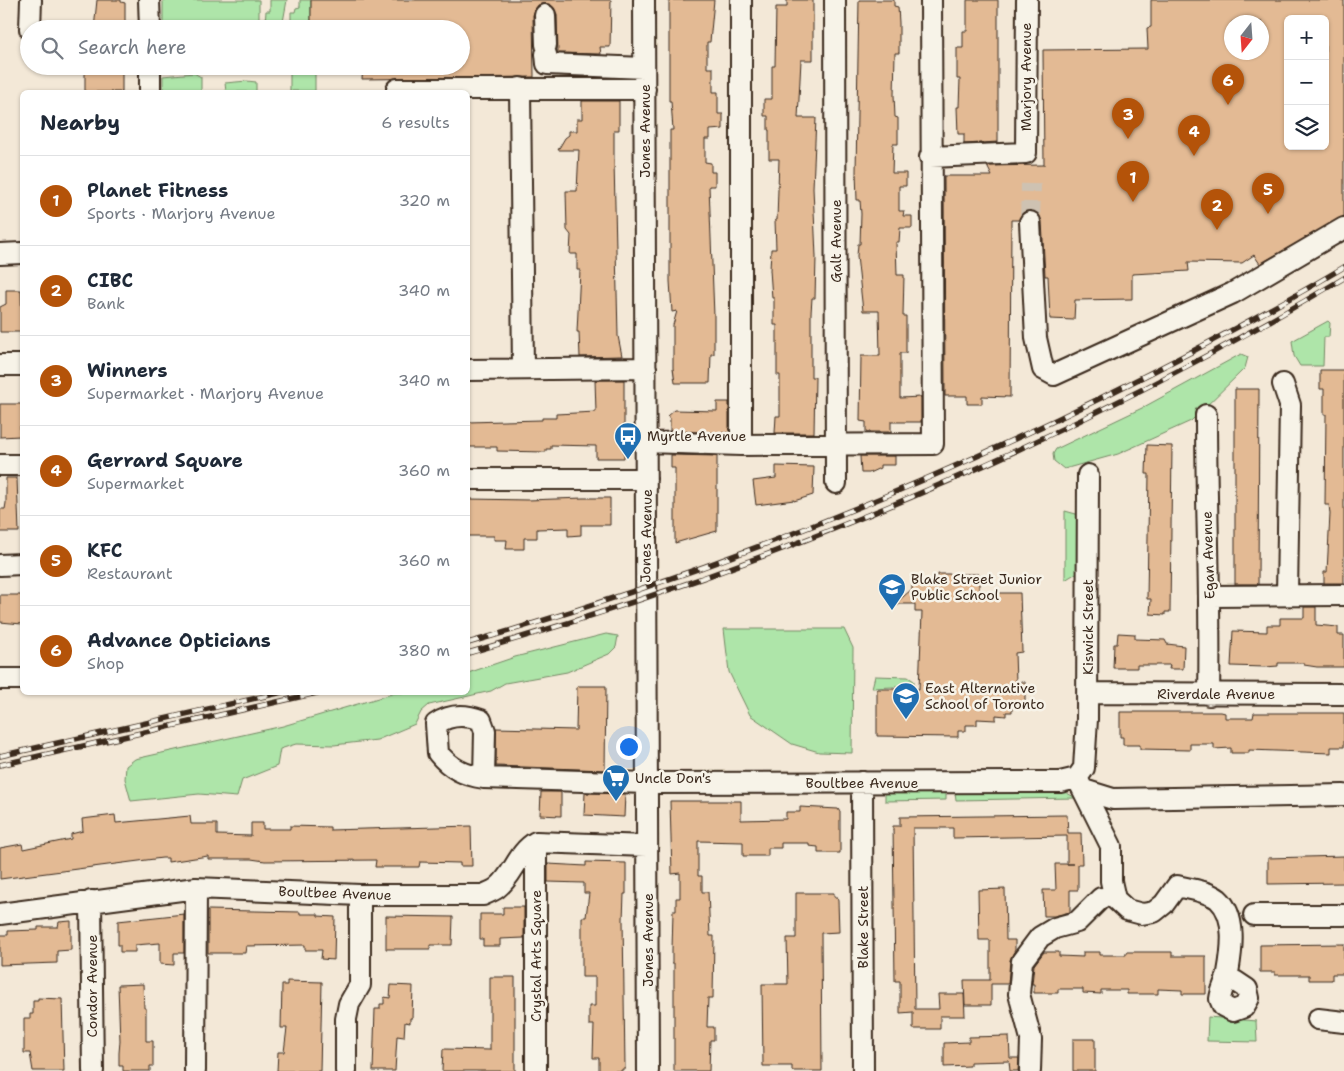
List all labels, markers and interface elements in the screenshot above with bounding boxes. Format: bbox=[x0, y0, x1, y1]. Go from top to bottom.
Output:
north arrow bbox=[1224, 15, 1269, 60]
map controls bbox=[1284, 15, 1329, 150]
button: + bbox=[1284, 15, 1329, 60]
search box bbox=[20, 20, 470, 75]
street label: Marjory Avenue bbox=[1017, 23, 1035, 131]
icon: search bbox=[38, 34, 66, 62]
text: Search here bbox=[78, 35, 187, 60]
button: − bbox=[1284, 60, 1329, 105]
pin: 6 bbox=[1212, 64, 1244, 105]
street label: Jones Avenue bbox=[636, 84, 654, 178]
pin: 3 bbox=[1112, 98, 1144, 139]
button: layers bbox=[1284, 105, 1329, 150]
text: Nearby bbox=[40, 109, 120, 137]
text: 6 results bbox=[381, 112, 450, 133]
pin: 4 bbox=[1178, 115, 1210, 156]
pin: 1 bbox=[1117, 161, 1149, 202]
pin: 5 bbox=[1252, 173, 1284, 214]
text: Planet Fitness bbox=[87, 178, 228, 203]
pin: 2 bbox=[1201, 189, 1233, 230]
text: 1 bbox=[52, 190, 60, 211]
text: 320 m bbox=[399, 190, 450, 211]
street label: Galt Avenue bbox=[827, 199, 845, 283]
text: Sports · Marjory Avenue bbox=[87, 203, 276, 224]
text: CIBC bbox=[87, 268, 133, 293]
text: 2 bbox=[50, 280, 62, 301]
text: 340 m bbox=[398, 280, 450, 301]
text: Bank bbox=[87, 293, 125, 314]
text: Winners bbox=[87, 358, 168, 383]
text: 3 bbox=[50, 370, 62, 391]
text: 340 m bbox=[398, 370, 450, 391]
text: Supermarket · Marjory Avenue bbox=[87, 383, 324, 404]
bus stop icon: Myrtle Avenue bbox=[613, 421, 643, 460]
place label: Myrtle Avenue bbox=[647, 427, 746, 445]
text: Gerrard Square bbox=[87, 448, 243, 473]
text: 4 bbox=[50, 460, 62, 481]
text: 360 m bbox=[398, 460, 450, 481]
text: Supermarket bbox=[87, 473, 184, 494]
street label: Jones Avenue bbox=[636, 489, 656, 583]
street label: Egan Avenue bbox=[1197, 511, 1219, 599]
text: KFC bbox=[87, 538, 123, 563]
text: 5 bbox=[51, 550, 61, 571]
text: 360 m bbox=[398, 550, 450, 571]
text: Restaurant bbox=[87, 563, 173, 584]
place label: Blake Street Junior Public School bbox=[911, 570, 1042, 604]
school or university icon: Blake Street Junior Public School bbox=[877, 572, 907, 611]
street label: Kiswick Street bbox=[1079, 579, 1097, 675]
text: Advance Opticians bbox=[87, 628, 271, 653]
text: 6 bbox=[50, 640, 62, 661]
text: 380 m bbox=[398, 640, 450, 661]
text: Shop bbox=[87, 653, 124, 674]
place label: East Alternative School of Toronto bbox=[925, 679, 1044, 713]
school or university icon: East Alternative School of Toronto bbox=[891, 681, 921, 720]
street label: Riverdale Avenue bbox=[1157, 685, 1275, 703]
your location bbox=[616, 734, 642, 760]
supermarket icon: Uncle Don's bbox=[601, 763, 631, 802]
place label: Uncle Don's bbox=[635, 769, 711, 787]
street label: Boultbee Avenue bbox=[805, 774, 919, 792]
street label: Boultbee Avenue bbox=[278, 882, 392, 904]
street label: Blake Street bbox=[854, 886, 872, 968]
street label: Crystal Arts Square bbox=[527, 890, 545, 1022]
street label: Jones Avenue bbox=[639, 893, 657, 987]
street label: Condor Avenue bbox=[83, 934, 101, 1038]

